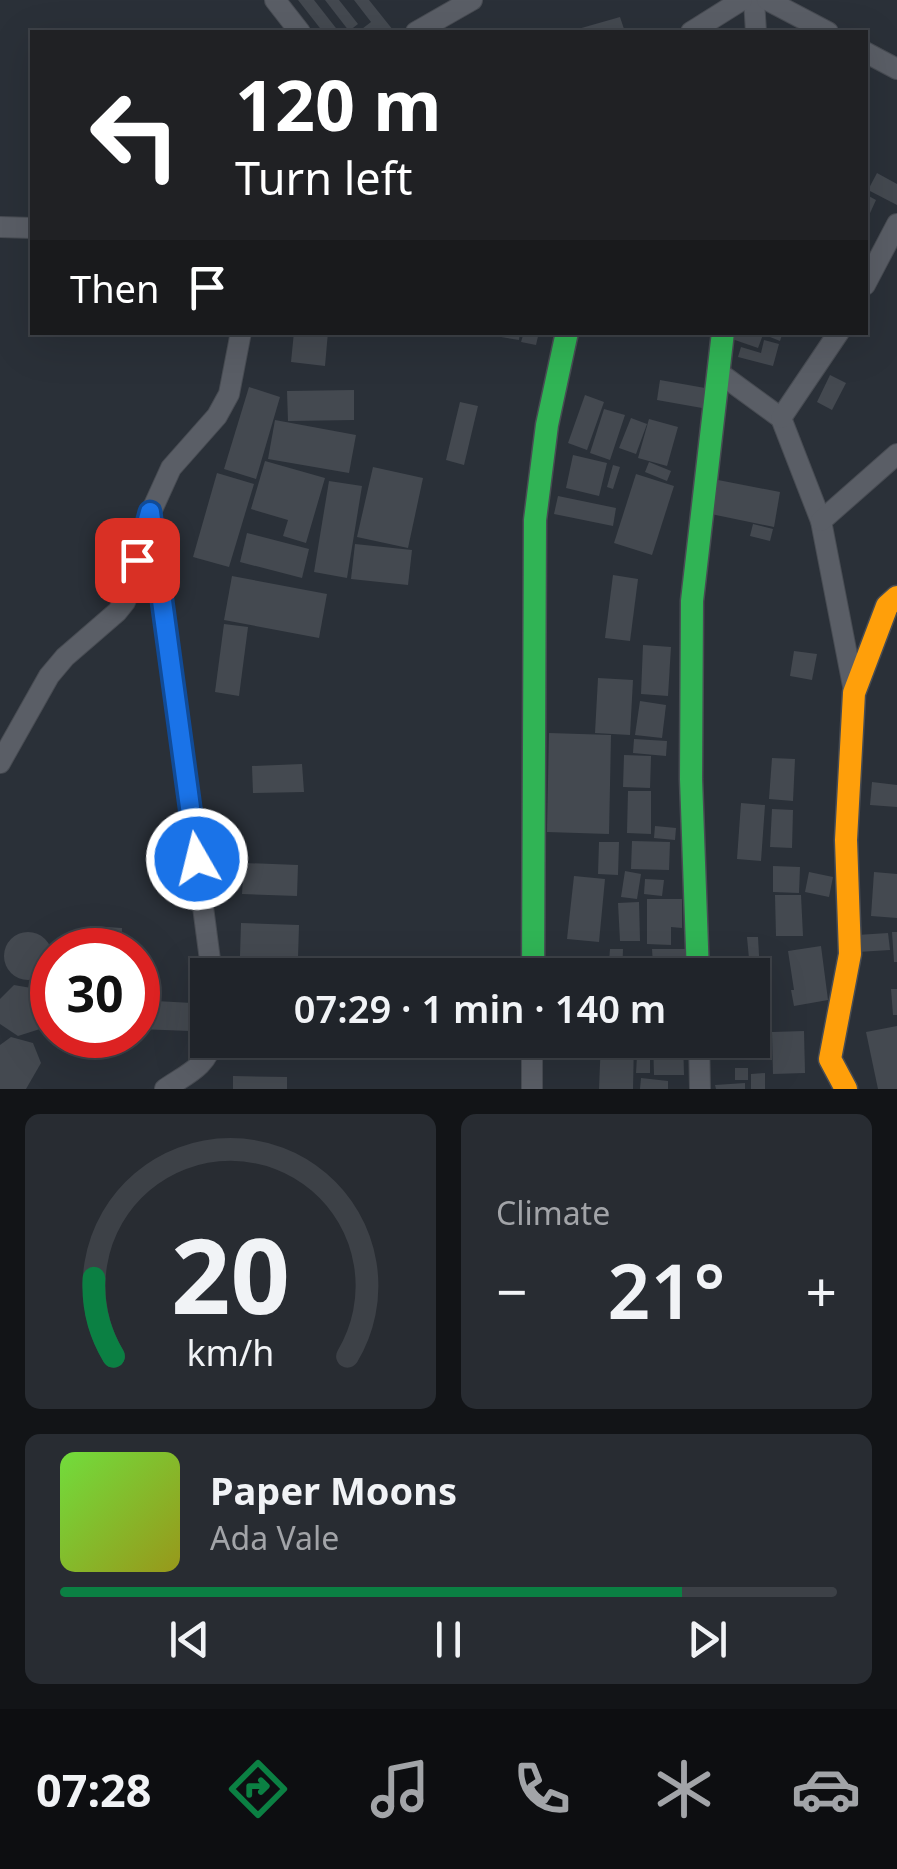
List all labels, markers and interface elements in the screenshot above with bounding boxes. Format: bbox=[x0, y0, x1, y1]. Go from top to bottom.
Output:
text: 120 m bbox=[235, 56, 442, 152]
icon: left bbox=[70, 70, 200, 200]
text: Turn left bbox=[235, 147, 412, 208]
icon: arrive bbox=[180, 260, 235, 315]
text: Then bbox=[70, 262, 160, 314]
pin bbox=[95, 518, 180, 603]
icon: arrive bbox=[110, 533, 165, 588]
position arrow bbox=[145, 807, 249, 911]
speed limit sign: 30 bbox=[30, 928, 160, 1058]
text: 07:29 · 1 min · 140 m bbox=[294, 982, 666, 1034]
text: Climate bbox=[496, 1191, 610, 1234]
text: 20 bbox=[171, 1203, 290, 1344]
text: 21° bbox=[608, 1239, 725, 1341]
text: − bbox=[496, 1253, 527, 1328]
text: + bbox=[806, 1253, 837, 1328]
text: km/h bbox=[187, 1328, 274, 1376]
text: Paper Moons bbox=[210, 1464, 457, 1516]
text: Ada Vale bbox=[210, 1516, 339, 1559]
icon: previous bbox=[162, 1612, 217, 1667]
icon: pause bbox=[421, 1612, 476, 1667]
icon: next bbox=[680, 1612, 735, 1667]
icon: directions bbox=[223, 1754, 293, 1824]
icon: music bbox=[365, 1754, 435, 1824]
icon: phone bbox=[507, 1754, 577, 1824]
icon: climate bbox=[649, 1754, 719, 1824]
icon: car bbox=[791, 1754, 861, 1824]
text: 07:28 bbox=[36, 1759, 152, 1820]

